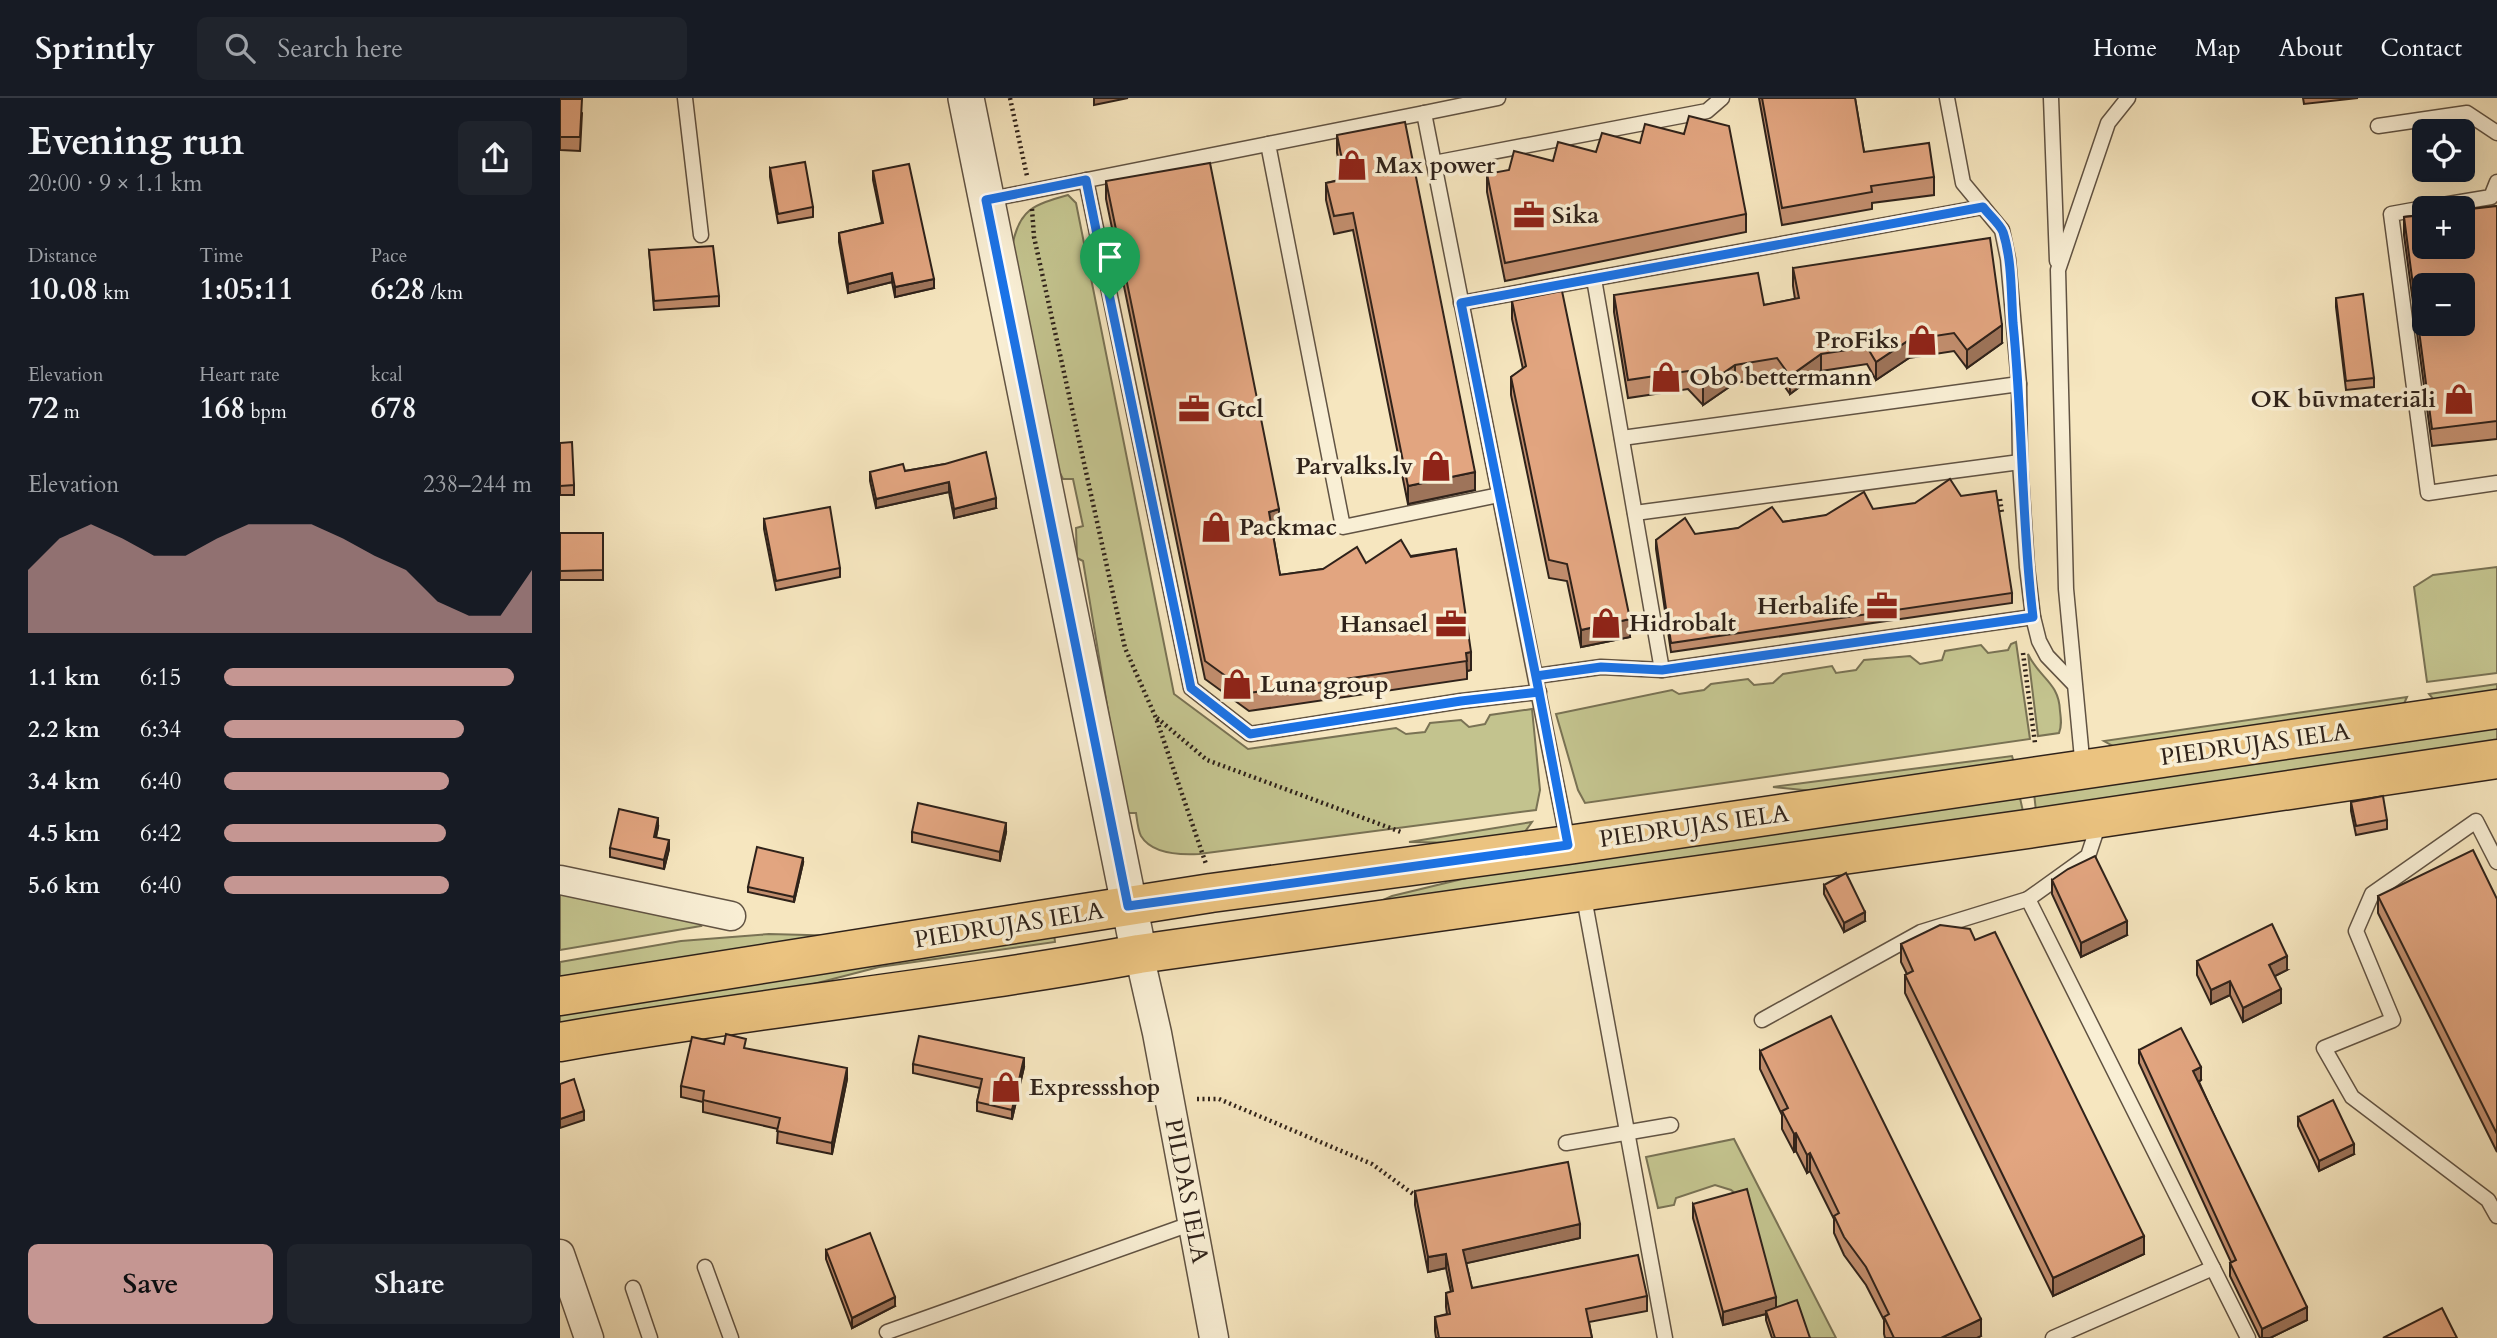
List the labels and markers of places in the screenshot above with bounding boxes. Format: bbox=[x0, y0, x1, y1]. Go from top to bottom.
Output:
shop icon: Max power bbox=[1335, 148, 1369, 182]
place label: Max power bbox=[1375, 149, 1496, 182]
office icon: Sika bbox=[1512, 198, 1546, 232]
place label: Sika bbox=[1552, 199, 1599, 232]
pin bbox=[1080, 227, 1140, 299]
shop icon: ProFiks bbox=[1905, 323, 1939, 357]
place label: ProFiks bbox=[1815, 324, 1899, 357]
shop icon: Obo bettermann bbox=[1649, 360, 1683, 394]
place label: Obo bettermann bbox=[1689, 361, 1872, 394]
shop icon: OK būvmateriāli bbox=[2442, 382, 2476, 416]
place label: OK būvmateriāli bbox=[2251, 383, 2436, 416]
office icon: Gtcl bbox=[1177, 392, 1211, 426]
place label: Gtcl bbox=[1217, 393, 1264, 426]
shop icon: Parvalks.lv bbox=[1419, 449, 1453, 483]
place label: Parvalks.lv bbox=[1296, 450, 1414, 483]
shop icon: Packmac bbox=[1199, 510, 1233, 544]
place label: Packmac bbox=[1239, 511, 1337, 544]
office icon: Herbalife bbox=[1865, 589, 1899, 623]
place label: Herbalife bbox=[1757, 590, 1859, 623]
shop icon: Hidrobalt bbox=[1589, 606, 1623, 640]
office icon: Hansael bbox=[1434, 607, 1468, 641]
place label: Hidrobalt bbox=[1629, 607, 1737, 640]
place label: Hansael bbox=[1340, 608, 1428, 641]
shop icon: Luna group bbox=[1220, 667, 1254, 701]
place label: Luna group bbox=[1260, 668, 1389, 701]
shop icon: Expressshop bbox=[989, 1070, 1023, 1104]
place label: Expressshop bbox=[1029, 1071, 1161, 1104]

